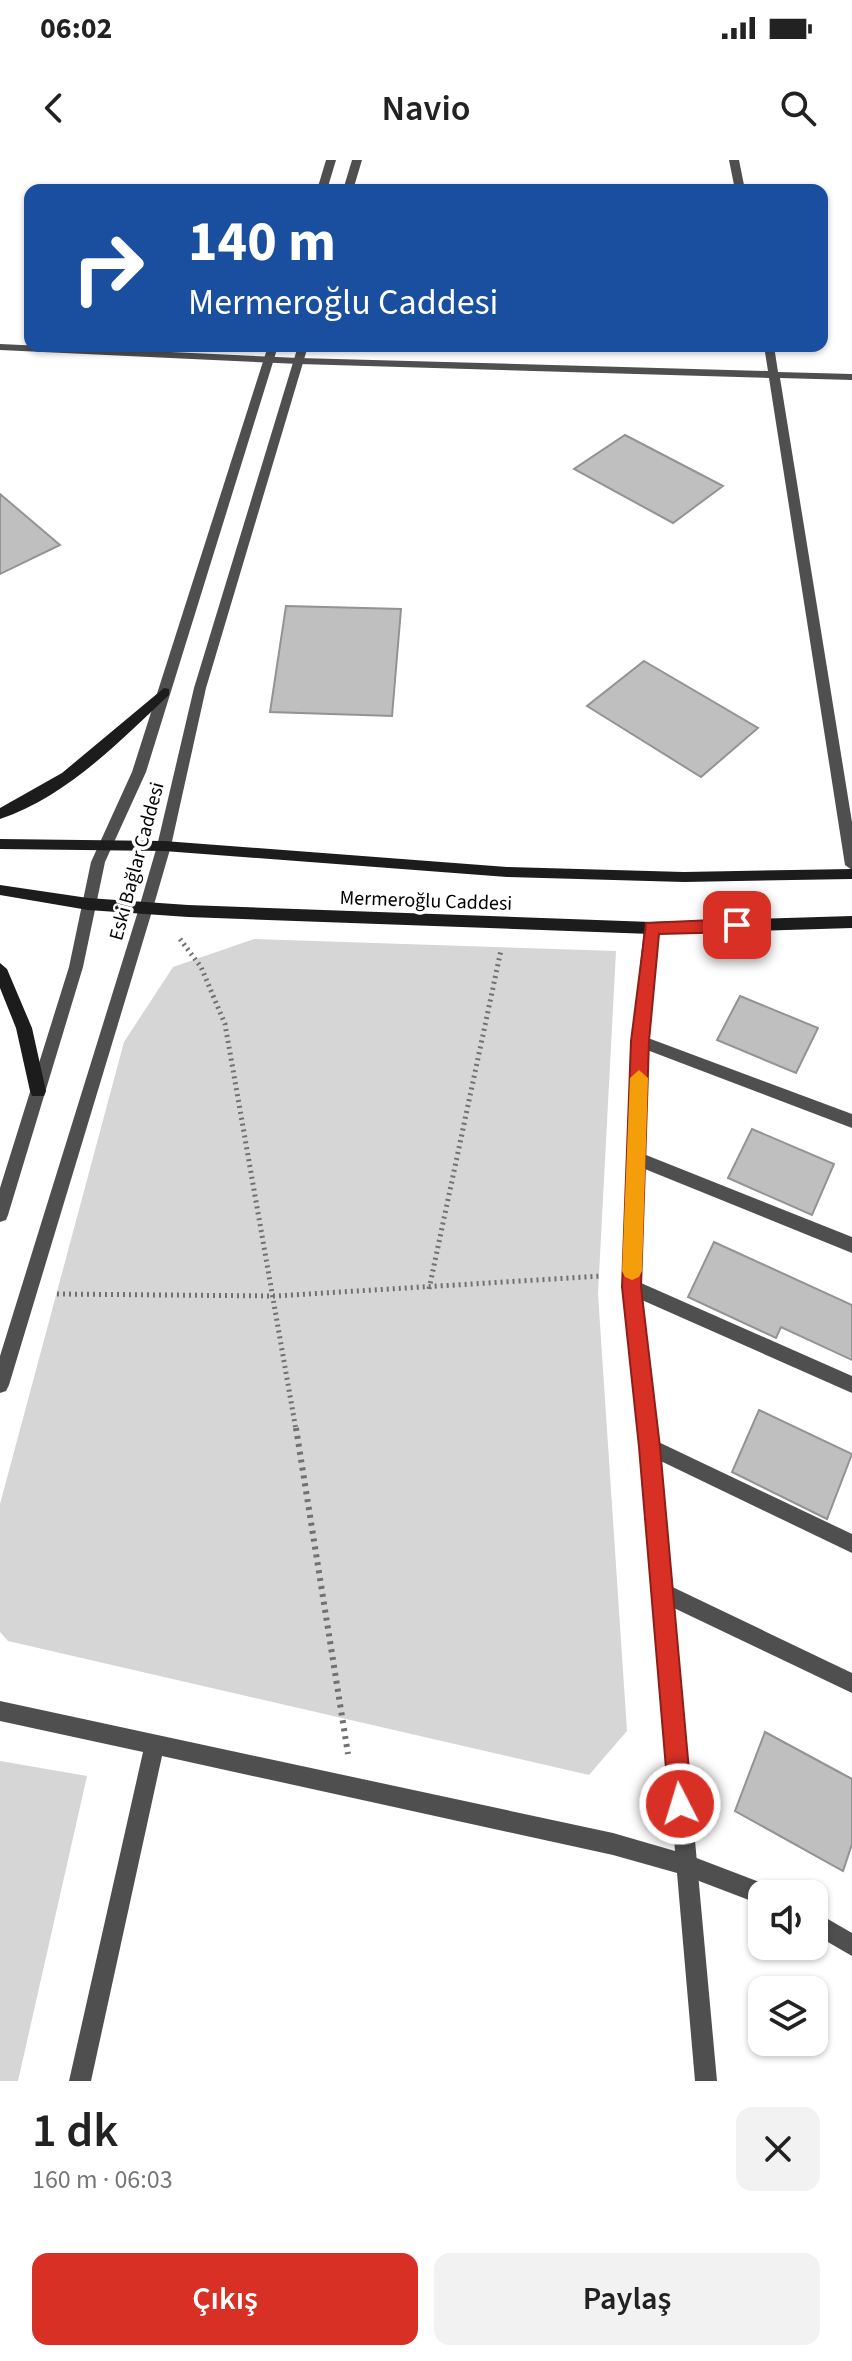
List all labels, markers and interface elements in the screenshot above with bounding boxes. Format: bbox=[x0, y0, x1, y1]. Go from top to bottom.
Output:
text: 06:02 bbox=[40, 7, 112, 50]
text: Navio bbox=[381, 83, 471, 134]
icon: back bbox=[32, 86, 76, 130]
icon: search bbox=[776, 86, 820, 130]
text: 140 m bbox=[188, 203, 336, 282]
icon: right bbox=[56, 216, 160, 320]
text: Mermeroğlu Caddesi bbox=[188, 277, 498, 328]
street label: Eski Bağlar Caddesi bbox=[102, 779, 172, 943]
street label: Mermeroğlu Caddesi bbox=[339, 884, 513, 918]
pin bbox=[703, 891, 771, 959]
icon: arrive bbox=[715, 903, 759, 947]
position arrow bbox=[638, 1762, 722, 1846]
map controls bbox=[748, 1880, 828, 2056]
button: sound bbox=[748, 1880, 828, 1960]
button: layers bbox=[748, 1976, 828, 2056]
text: 1 dk bbox=[32, 2097, 118, 2165]
button: close bbox=[736, 2107, 820, 2191]
text: 160 m · 06:03 bbox=[32, 2161, 173, 2198]
button: Çıkış bbox=[32, 2253, 418, 2345]
button: Paylaş bbox=[434, 2253, 820, 2345]

